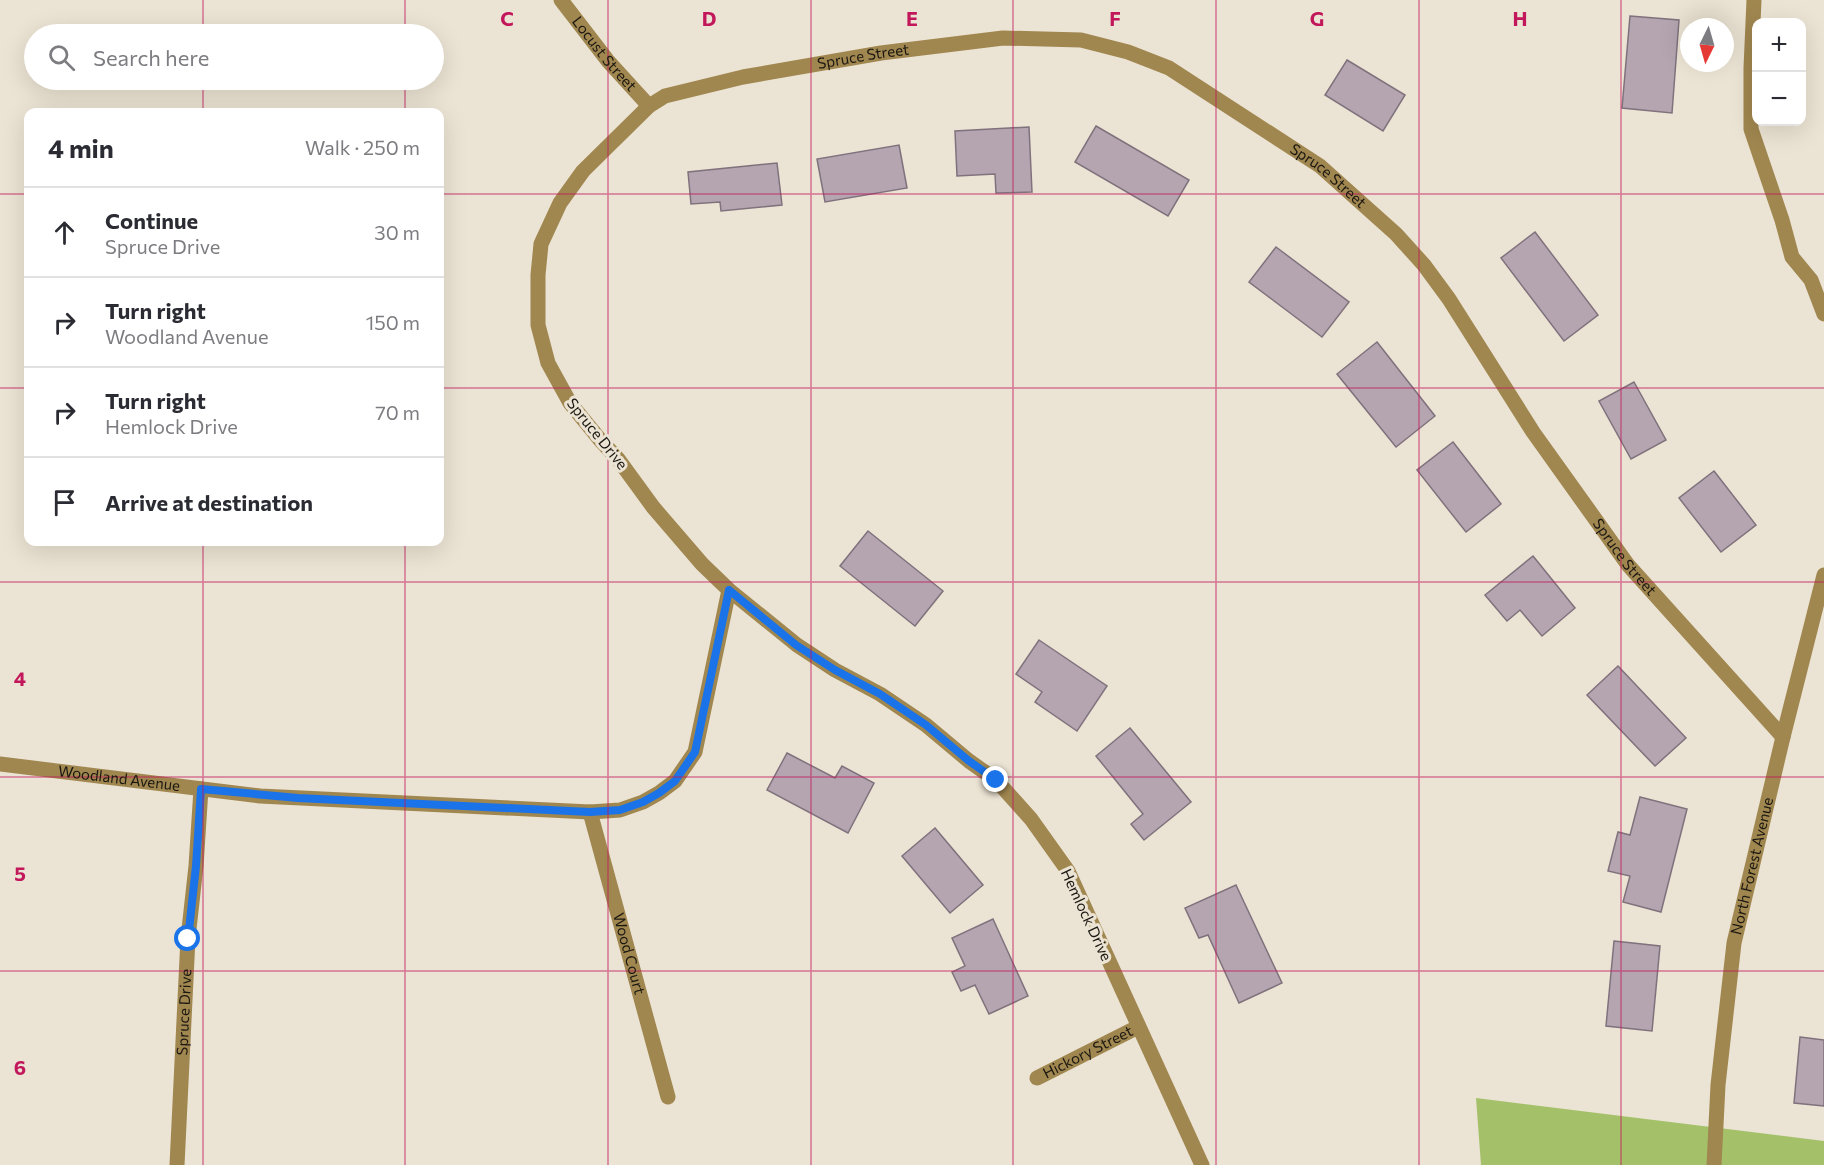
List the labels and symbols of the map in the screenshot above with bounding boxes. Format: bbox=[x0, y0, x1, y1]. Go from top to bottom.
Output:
text: C bbox=[500, 6, 514, 30]
text: D bbox=[702, 6, 716, 30]
text: E bbox=[906, 6, 918, 30]
text: F bbox=[1109, 6, 1121, 30]
text: G bbox=[1310, 6, 1324, 30]
text: H bbox=[1513, 6, 1528, 30]
street label: Locust Street bbox=[569, 12, 641, 94]
north arrow bbox=[1680, 18, 1734, 72]
street label: Spruce Street bbox=[816, 40, 910, 72]
street label: Spruce Street bbox=[1287, 139, 1370, 211]
street label: Spruce Drive bbox=[564, 394, 632, 473]
street label: Spruce Street bbox=[1590, 515, 1661, 599]
text: 4 bbox=[14, 666, 26, 690]
street label: Woodland Avenue bbox=[57, 761, 181, 794]
route end bbox=[982, 766, 1008, 792]
street label: North Forest Avenue bbox=[1726, 795, 1776, 936]
text: 5 bbox=[14, 861, 26, 885]
street label: Hemlock Drive bbox=[1058, 866, 1116, 964]
street label: Wood Court bbox=[610, 911, 649, 996]
route start bbox=[174, 925, 200, 951]
street label: Spruce Drive bbox=[172, 968, 194, 1056]
street label: Hickory Street bbox=[1039, 1021, 1135, 1082]
text: 6 bbox=[14, 1055, 26, 1079]

